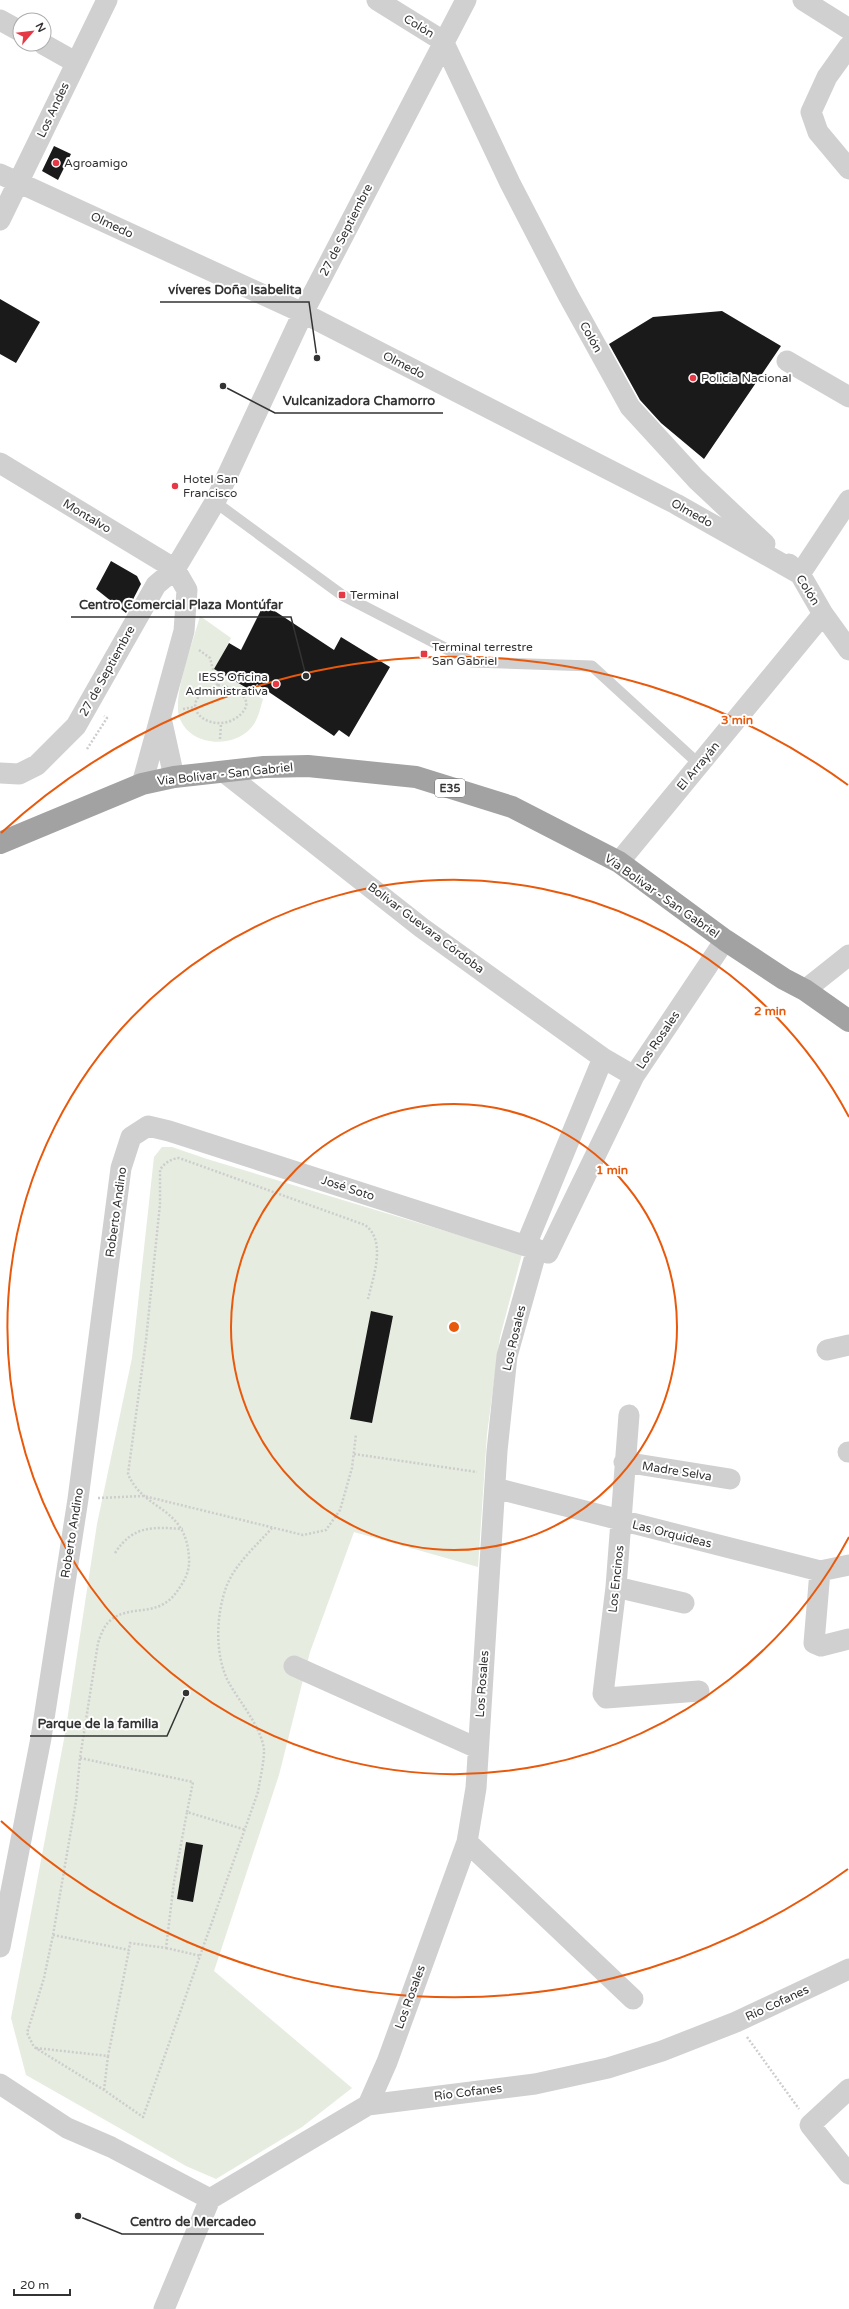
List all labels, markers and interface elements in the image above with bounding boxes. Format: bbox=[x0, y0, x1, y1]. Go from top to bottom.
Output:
street label: Colón bbox=[401, 11, 437, 41]
north arrow bbox=[12, 12, 52, 52]
text: N bbox=[33, 21, 48, 34]
street label: Los Andes bbox=[34, 80, 72, 140]
place label: Agroamigo bbox=[64, 156, 128, 170]
marker: Agroamigo bbox=[51, 158, 61, 168]
street label: 27 de Septiembre bbox=[317, 181, 375, 278]
street label: Olmedo bbox=[89, 209, 135, 241]
callout: víveres Doña Isabelita bbox=[160, 277, 309, 302]
text: víveres Doña Isabelita bbox=[168, 282, 302, 298]
street label: Colón bbox=[577, 319, 605, 355]
street label: Olmedo bbox=[381, 348, 427, 382]
place label: Policia Nacional bbox=[701, 371, 792, 385]
marker: Policia Nacional bbox=[688, 373, 698, 383]
callout: Vulcanizadora Chamorro bbox=[275, 388, 443, 413]
text: Vulcanizadora Chamorro bbox=[283, 393, 435, 409]
place label: Hotel San Francisco bbox=[183, 472, 238, 500]
marker: Hotel San Francisco bbox=[170, 481, 180, 491]
street label: Montalvo bbox=[60, 496, 114, 536]
street label: Olmedo bbox=[669, 496, 715, 530]
street label: Colón bbox=[793, 572, 823, 608]
place label: Terminal bbox=[350, 588, 399, 602]
marker: Terminal bbox=[337, 590, 347, 600]
callout: Centro Comercial Plaza Montúfar bbox=[71, 592, 291, 617]
text: Centro Comercial Plaza Montúfar bbox=[79, 597, 284, 613]
street label: 27 de Septiembre bbox=[76, 623, 138, 719]
place label: Terminal terrestre San Gabriel bbox=[432, 640, 533, 668]
marker: Terminal terrestre San Gabriel bbox=[419, 649, 429, 659]
place label: IESS Oficina Administrativa bbox=[185, 670, 268, 698]
marker: IESS Oficina Administrativa bbox=[271, 679, 281, 689]
text: 3 min bbox=[721, 713, 753, 727]
street label: El Arrayán bbox=[674, 739, 722, 793]
street label: Vía Bolívar - San Gabriel bbox=[156, 760, 294, 788]
road number: E35 bbox=[435, 779, 465, 797]
street label: Vía Bolívar - San Gabriel bbox=[602, 851, 722, 941]
street label: Bolívar Guevara Córdoba bbox=[365, 880, 487, 976]
text: 2 min bbox=[754, 1004, 786, 1018]
street label: Los Rosales bbox=[633, 1008, 683, 1072]
text: 1 min bbox=[596, 1163, 628, 1177]
street label: Roberto Andino bbox=[103, 1166, 129, 1258]
street label: José Soto bbox=[320, 1173, 376, 1203]
street label: Los Rosales bbox=[500, 1304, 528, 1372]
centre of rings bbox=[447, 1320, 461, 1334]
street label: Madre Selva bbox=[641, 1459, 713, 1483]
street label: Roberto Andino bbox=[58, 1487, 86, 1579]
street label: Las Orquideas bbox=[631, 1517, 713, 1551]
street label: Los Encinos bbox=[605, 1544, 627, 1613]
street label: Los Rosales bbox=[473, 1650, 491, 1718]
callout: Parque de la familia bbox=[30, 1711, 167, 1736]
text: Parque de la familia bbox=[37, 1716, 159, 1732]
street label: Los Rosales bbox=[392, 1963, 428, 2031]
street label: Río Cofanes bbox=[743, 1982, 811, 2024]
street label: Río Cofanes bbox=[433, 2081, 503, 2103]
callout: Centro de Mercadeo bbox=[122, 2209, 264, 2234]
text: Centro de Mercadeo bbox=[130, 2214, 256, 2230]
scale bar bbox=[14, 2271, 70, 2297]
text: 20 m bbox=[20, 2278, 49, 2292]

